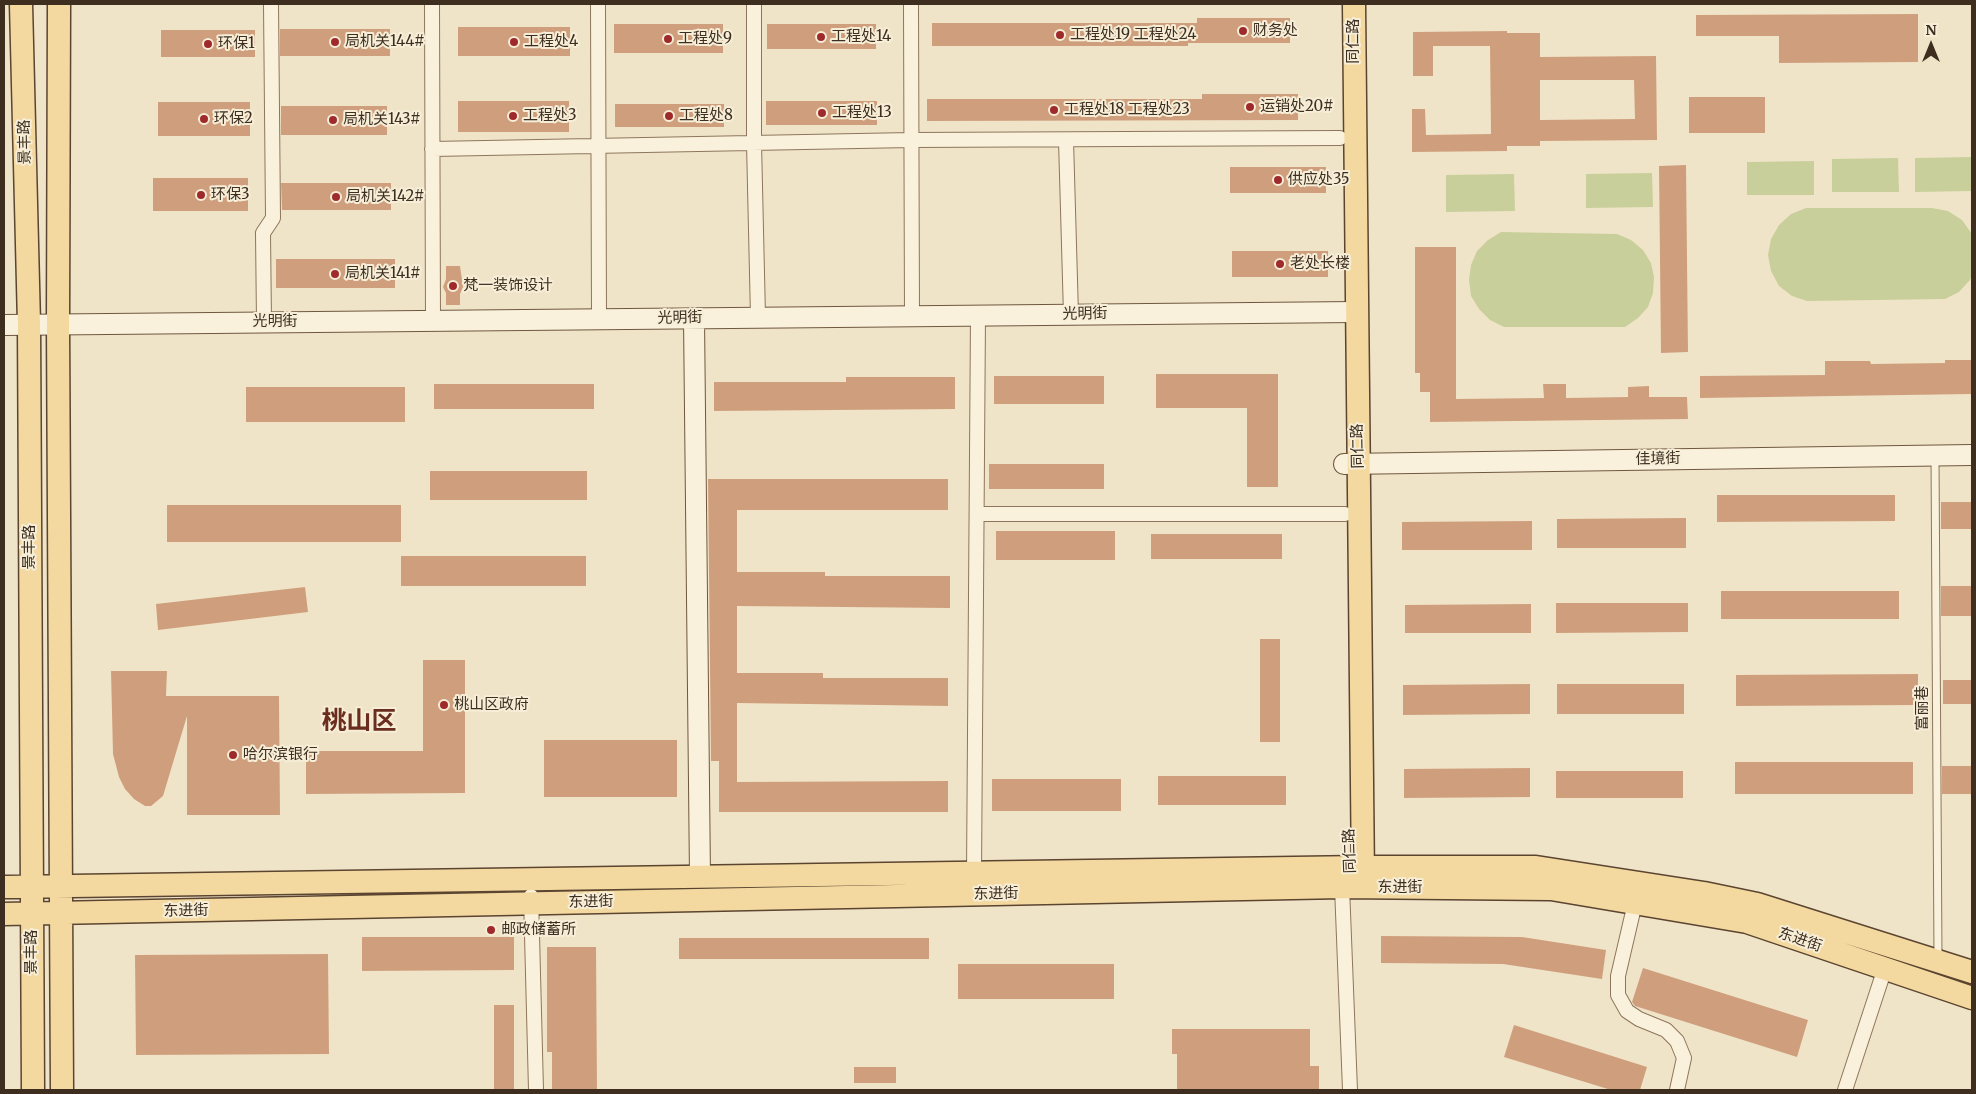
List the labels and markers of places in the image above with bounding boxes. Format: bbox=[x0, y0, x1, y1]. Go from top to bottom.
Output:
place label: 财务处 bbox=[1253, 22, 1298, 40]
marker: 财务处 bbox=[1237, 25, 1249, 37]
place label: 工程处19 工程处24 bbox=[1070, 26, 1196, 44]
place label: 工程处14 bbox=[831, 28, 891, 46]
marker: 工程处19 工程处24 bbox=[1054, 29, 1066, 41]
place label: 工程处9 bbox=[678, 30, 732, 48]
marker: 工程处14 bbox=[815, 31, 827, 43]
place label: 局机关144# bbox=[345, 33, 425, 51]
place label: 工程处4 bbox=[524, 33, 578, 51]
marker: 工程处9 bbox=[662, 33, 674, 45]
place label: 环保1 bbox=[218, 35, 255, 53]
marker: 局机关144# bbox=[329, 36, 341, 48]
marker: 工程处4 bbox=[508, 36, 520, 48]
marker: 环保1 bbox=[202, 38, 214, 50]
place label: 运销处20# bbox=[1260, 98, 1334, 116]
place label: 工程处18 工程处23 bbox=[1064, 101, 1190, 119]
marker: 运销处20# bbox=[1244, 101, 1256, 113]
place label: 工程处13 bbox=[832, 104, 892, 122]
marker: 工程处18 工程处23 bbox=[1048, 104, 1060, 116]
place label: 工程处3 bbox=[523, 107, 577, 125]
place label: 工程处8 bbox=[679, 107, 733, 125]
marker: 工程处13 bbox=[816, 107, 828, 119]
place label: 环保2 bbox=[214, 110, 253, 128]
marker: 工程处3 bbox=[507, 110, 519, 122]
marker: 工程处8 bbox=[663, 110, 675, 122]
place label: 局机关143# bbox=[343, 111, 421, 129]
marker: 环保2 bbox=[198, 113, 210, 125]
marker: 局机关143# bbox=[327, 114, 339, 126]
place label: 供应处35 bbox=[1288, 171, 1350, 189]
marker: 供应处35 bbox=[1272, 174, 1284, 186]
place label: 环保3 bbox=[211, 186, 250, 204]
place label: 局机关142# bbox=[346, 188, 424, 206]
marker: 环保3 bbox=[195, 189, 207, 201]
marker: 局机关142# bbox=[330, 191, 342, 203]
place label: 老处长楼 bbox=[1290, 255, 1350, 273]
marker: 老处长楼 bbox=[1274, 258, 1286, 270]
place label: 局机关141# bbox=[345, 265, 421, 283]
marker: 局机关141# bbox=[329, 268, 341, 280]
place label: 梵一装饰设计 bbox=[463, 277, 553, 295]
marker: 梵一装饰设计 bbox=[447, 280, 459, 292]
place label: 桃山区政府 bbox=[454, 696, 529, 714]
marker: 桃山区政府 bbox=[438, 699, 450, 711]
place label: 哈尔滨银行 bbox=[243, 746, 318, 764]
marker: 哈尔滨银行 bbox=[227, 749, 239, 761]
place label: 邮政储蓄所 bbox=[501, 921, 576, 939]
marker: 邮政储蓄所 bbox=[485, 924, 497, 936]

